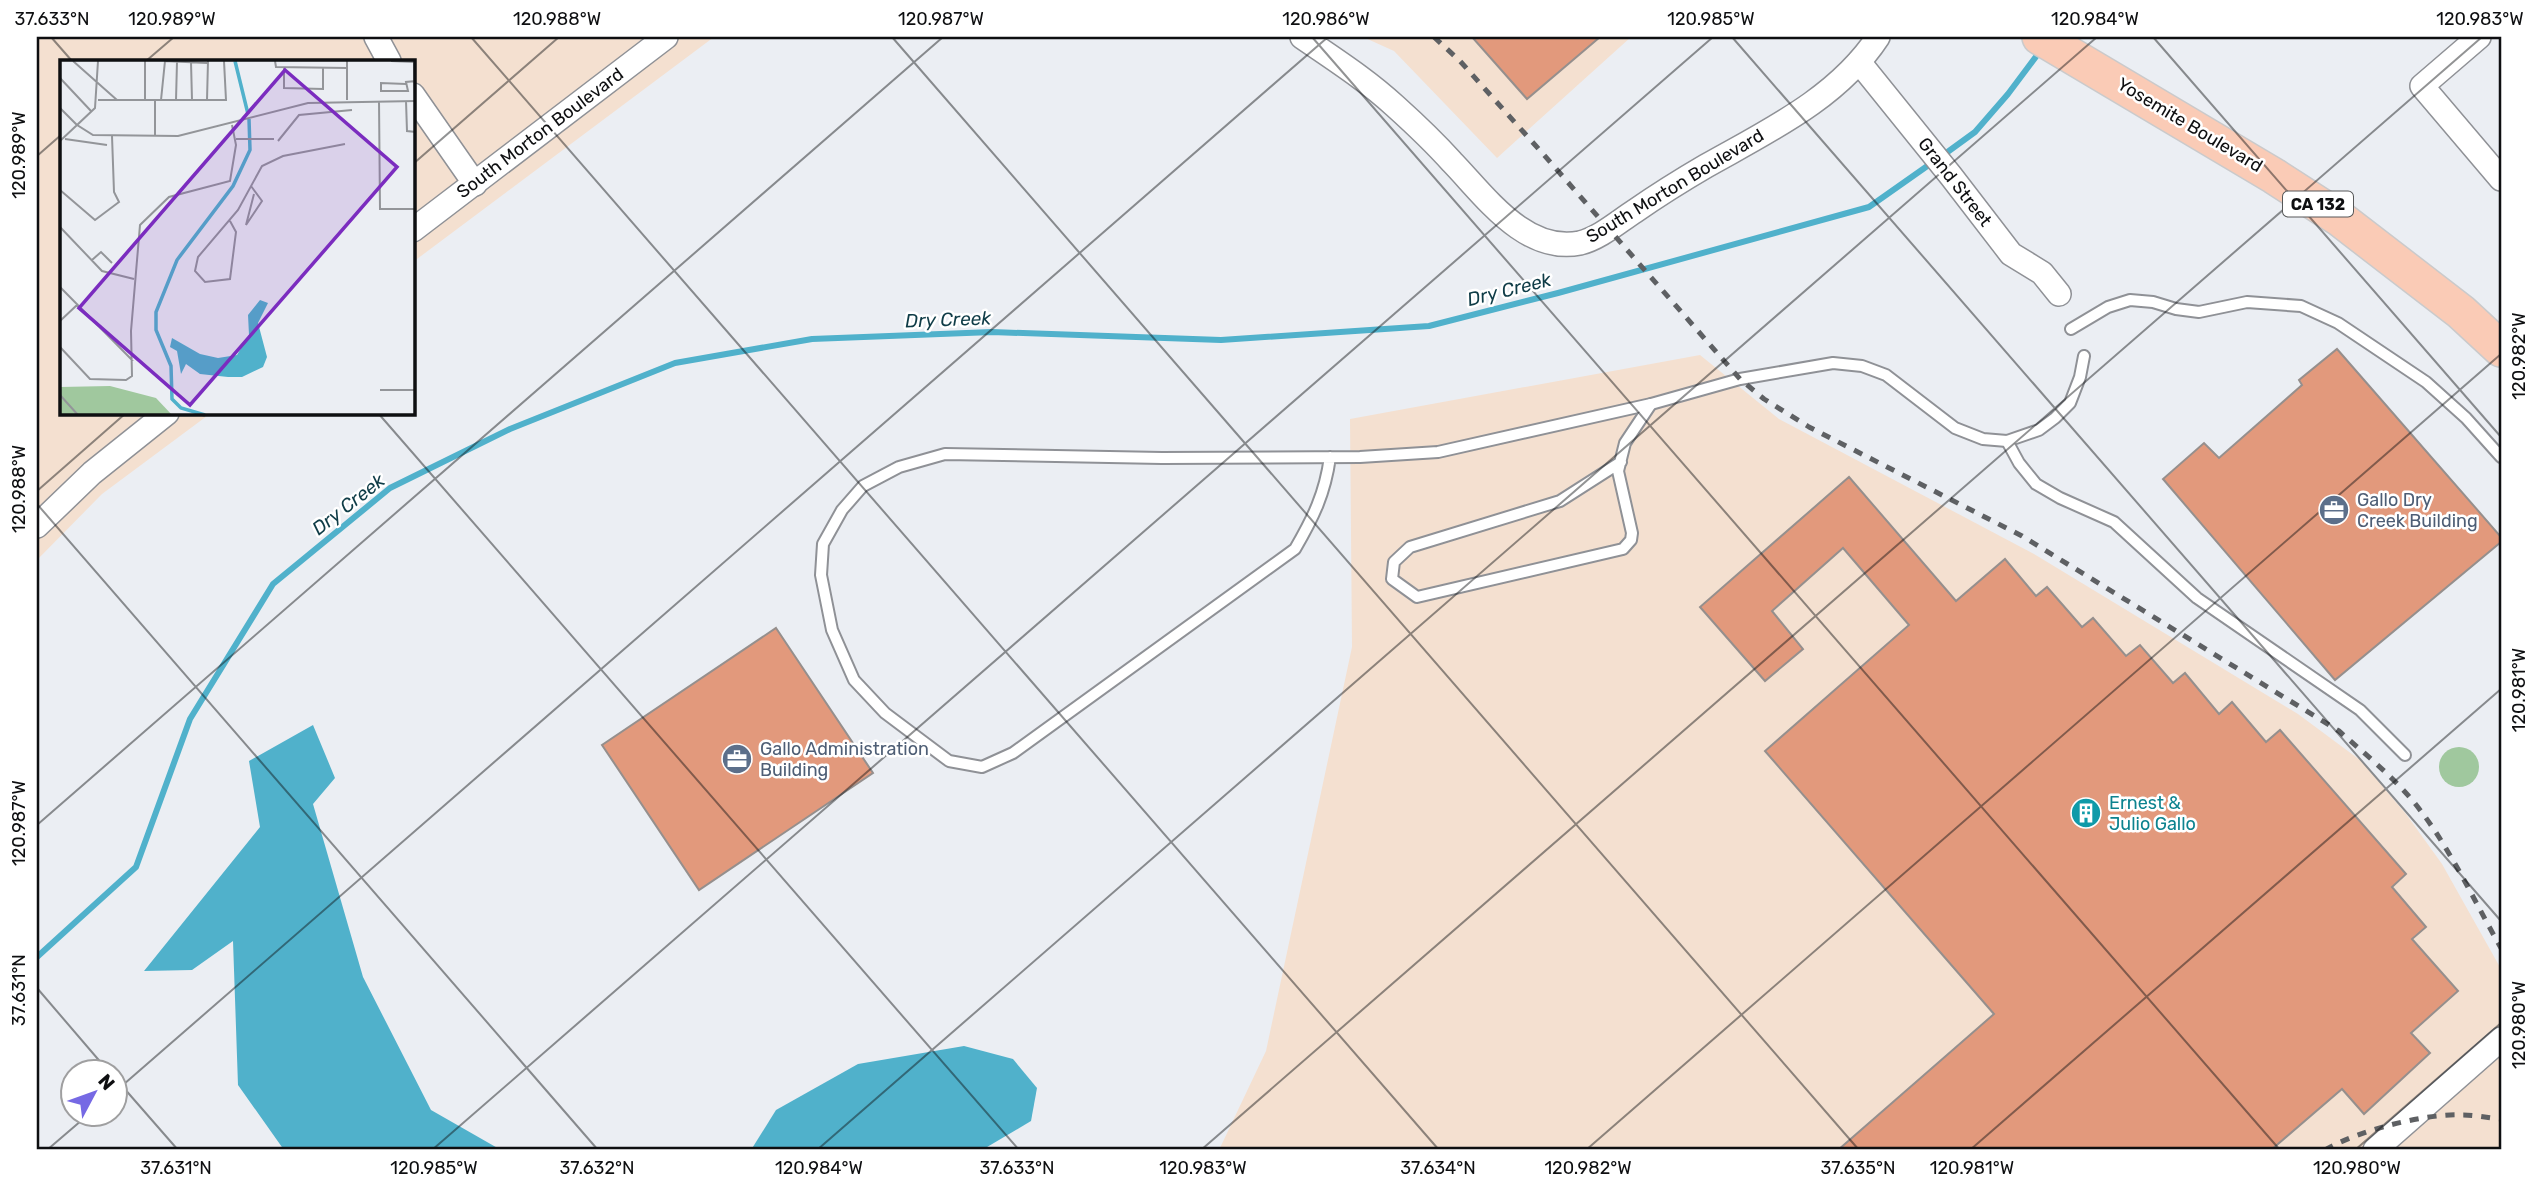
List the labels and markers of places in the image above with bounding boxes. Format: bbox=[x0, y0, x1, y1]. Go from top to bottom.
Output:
place label: Gallo Dry Creek Building bbox=[2357, 489, 2478, 532]
office icon: Gallo Dry Creek Building bbox=[2317, 493, 2351, 527]
place label: Gallo Administration Building bbox=[760, 738, 929, 781]
office icon: Gallo Administration Building bbox=[720, 742, 754, 776]
place label: Ernest & Julio Gallo bbox=[2109, 792, 2196, 835]
building icon: Ernest & Julio Gallo bbox=[2069, 796, 2103, 830]

